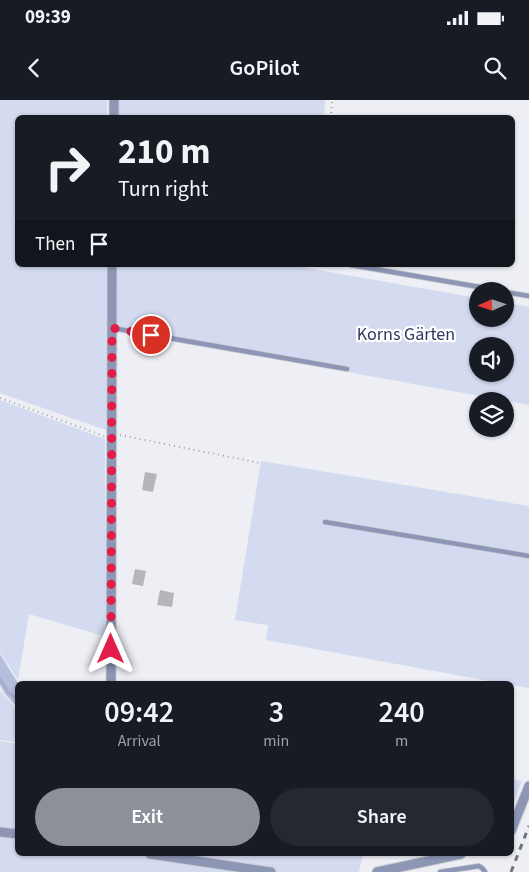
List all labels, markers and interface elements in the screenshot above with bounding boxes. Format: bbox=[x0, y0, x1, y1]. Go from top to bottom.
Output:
text: 09:39 bbox=[25, 4, 71, 31]
text: GoPilot bbox=[230, 52, 299, 84]
icon: back bbox=[20, 54, 48, 82]
icon: search bbox=[481, 54, 509, 82]
text: 210 m bbox=[118, 127, 210, 177]
icon: right bbox=[35, 135, 100, 200]
text: Turn right bbox=[118, 173, 208, 205]
icon: arrive bbox=[85, 230, 113, 258]
text: Then bbox=[35, 231, 75, 258]
north arrow bbox=[469, 282, 514, 328]
map controls bbox=[469, 282, 514, 437]
pin bbox=[130, 314, 172, 356]
icon: arrive bbox=[137, 321, 165, 349]
park label: Korns Gärten bbox=[357, 322, 455, 347]
button: sound bbox=[469, 337, 514, 382]
button: layers bbox=[469, 392, 514, 437]
position arrow bbox=[84, 622, 136, 674]
text: 09:42 bbox=[104, 691, 174, 734]
text: 3 bbox=[269, 691, 284, 734]
text: 240 bbox=[379, 691, 425, 734]
text: Arrival bbox=[118, 730, 161, 752]
text: min bbox=[263, 730, 289, 752]
text: m bbox=[395, 730, 408, 752]
button: Exit bbox=[35, 788, 260, 846]
button: Share bbox=[270, 788, 494, 846]

